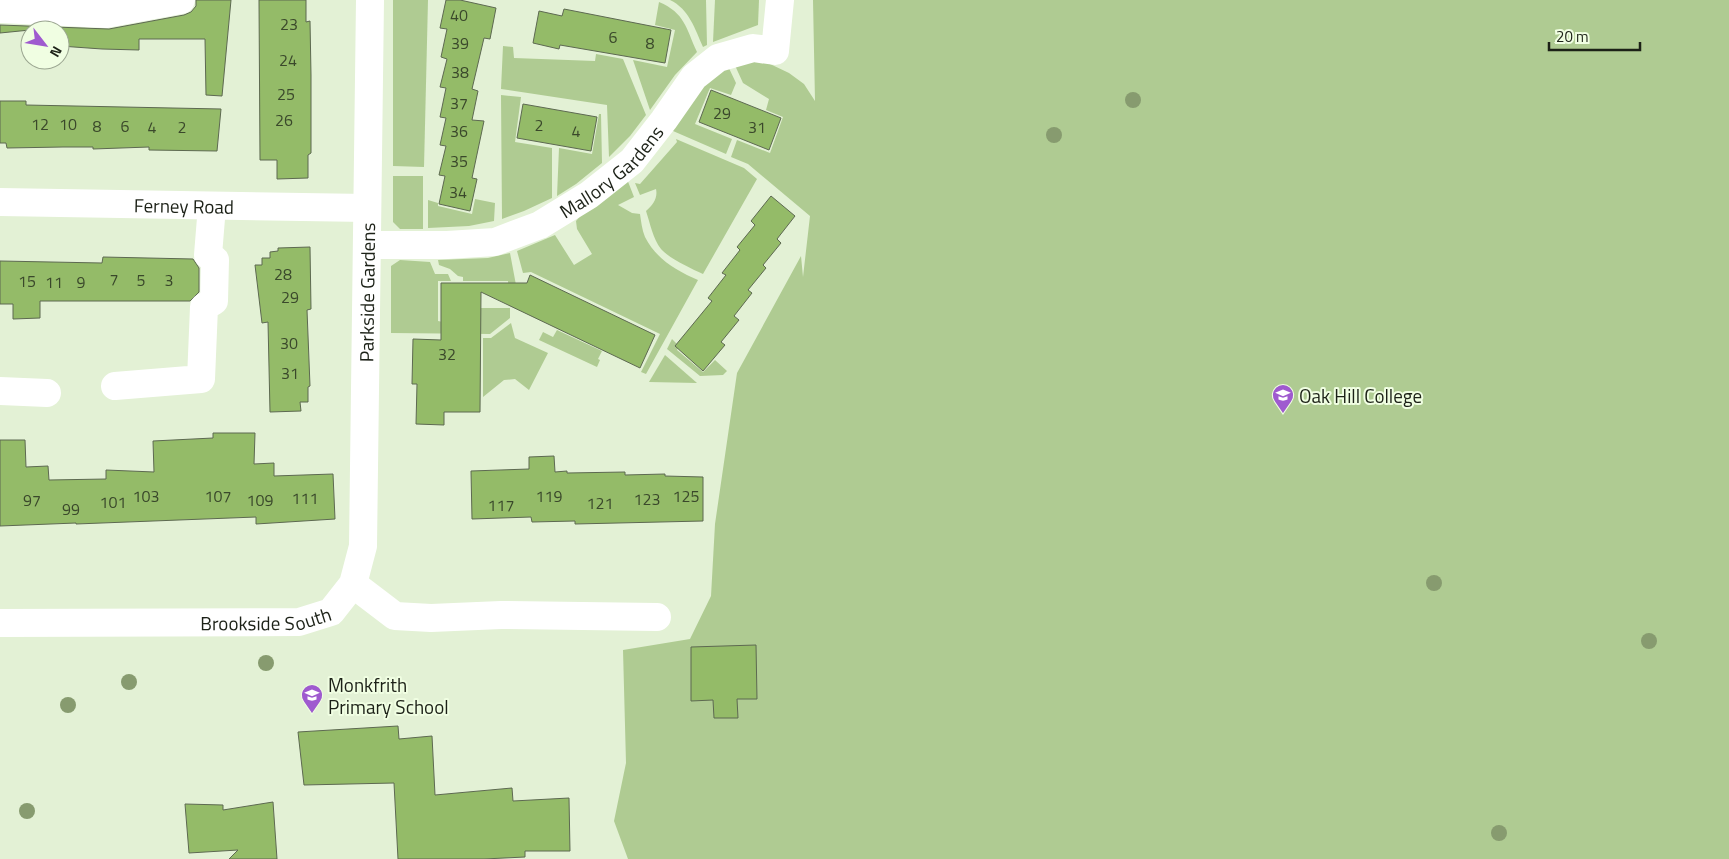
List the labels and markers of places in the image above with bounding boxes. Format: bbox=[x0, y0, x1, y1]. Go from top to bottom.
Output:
place label: Oak Hill College bbox=[1299, 381, 1422, 410]
school or university icon: Oak Hill College bbox=[1271, 383, 1295, 414]
place label: Monkfrith Primary School bbox=[328, 670, 449, 721]
school or university icon: Monkfrith Primary School bbox=[300, 683, 324, 714]

